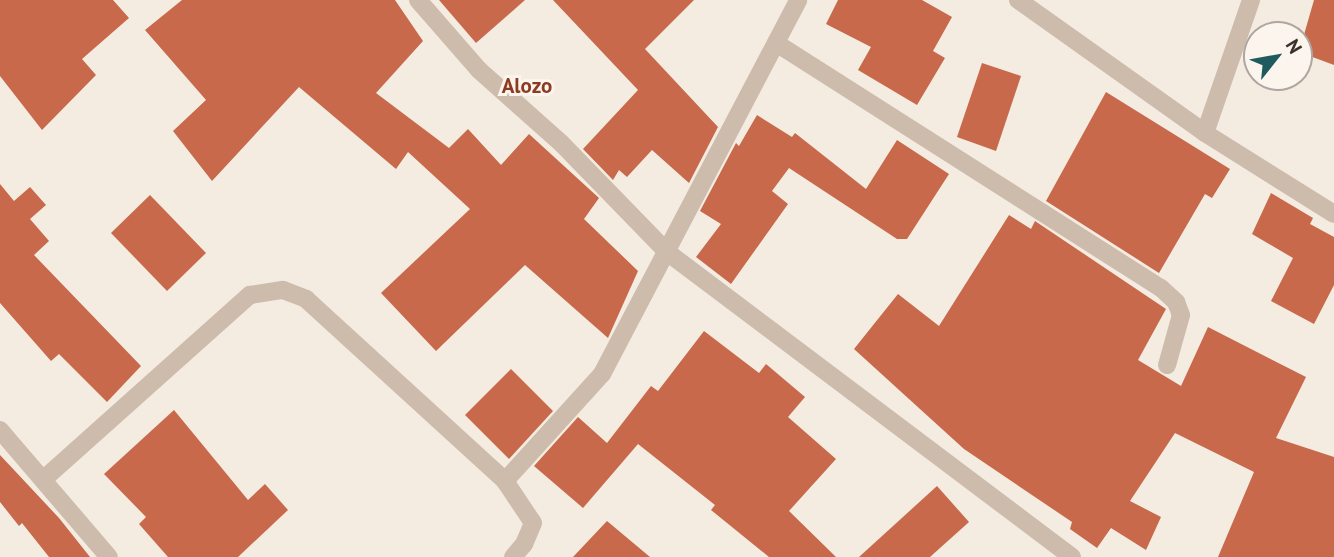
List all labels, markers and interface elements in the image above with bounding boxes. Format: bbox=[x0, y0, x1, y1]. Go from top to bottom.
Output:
north arrow bbox=[1243, 21, 1313, 91]
text: N bbox=[1281, 35, 1308, 58]
district label: Alozo bbox=[502, 73, 552, 99]

